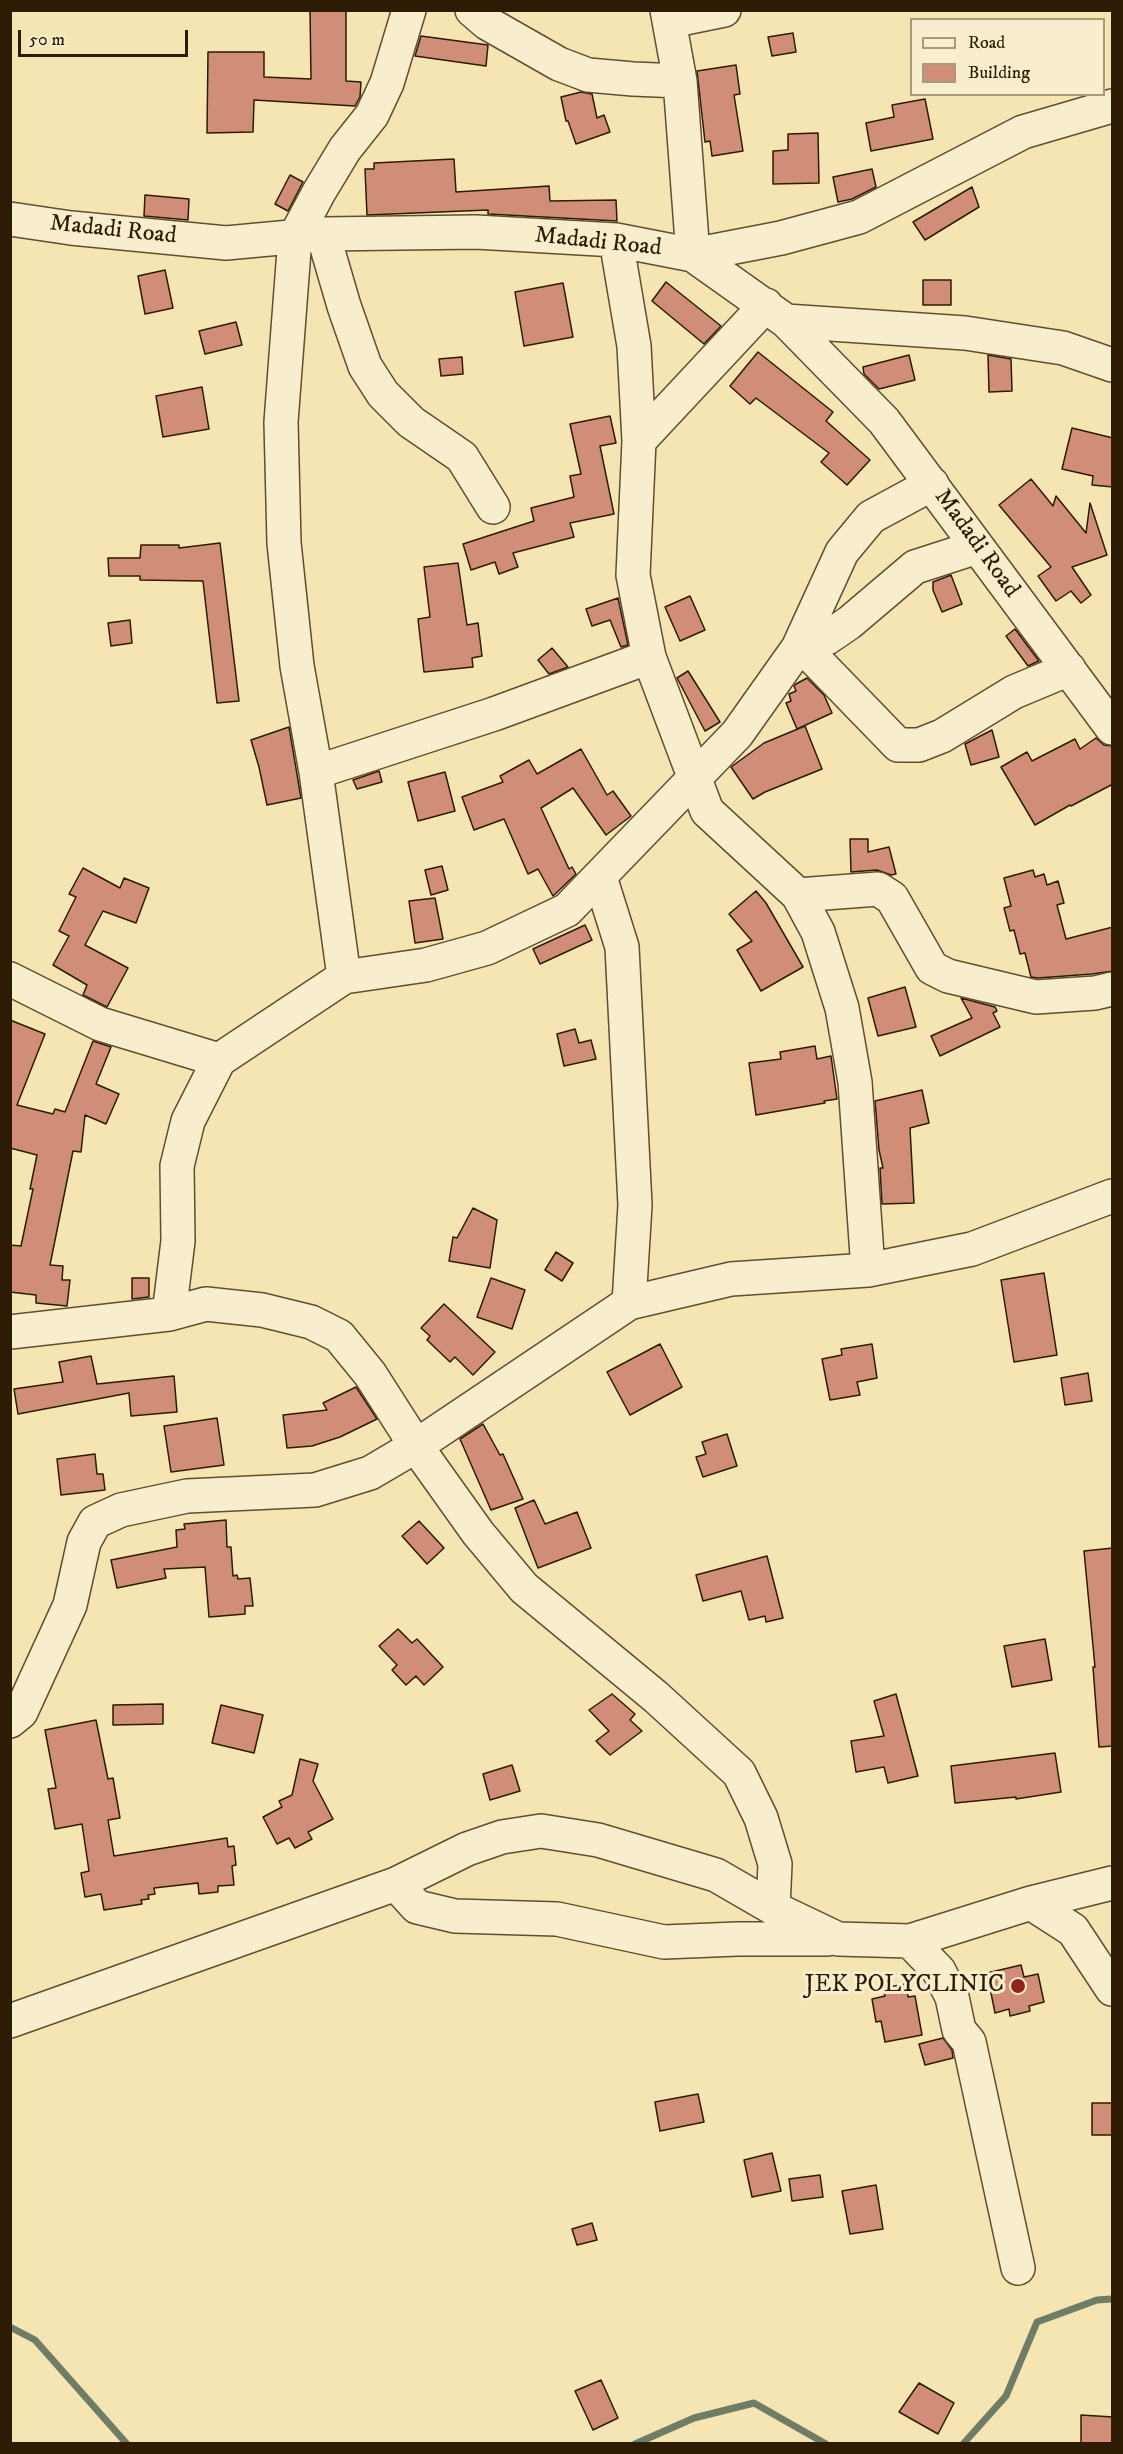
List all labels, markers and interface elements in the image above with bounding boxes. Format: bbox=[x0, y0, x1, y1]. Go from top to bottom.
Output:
scale bar bbox=[21, 18, 190, 56]
legend bbox=[910, 18, 1105, 96]
text: 50 m bbox=[29, 29, 65, 51]
text: Road bbox=[968, 32, 1005, 54]
text: Building bbox=[968, 62, 1030, 84]
street label: Madadi Road bbox=[48, 210, 178, 252]
street label: Madadi Road bbox=[533, 222, 663, 264]
street label: Madadi Road bbox=[927, 484, 1025, 604]
place label: JEK POLYCLINIC bbox=[805, 1972, 1004, 2000]
marker: JEK POLYCLINIC bbox=[1009, 1977, 1027, 1995]

